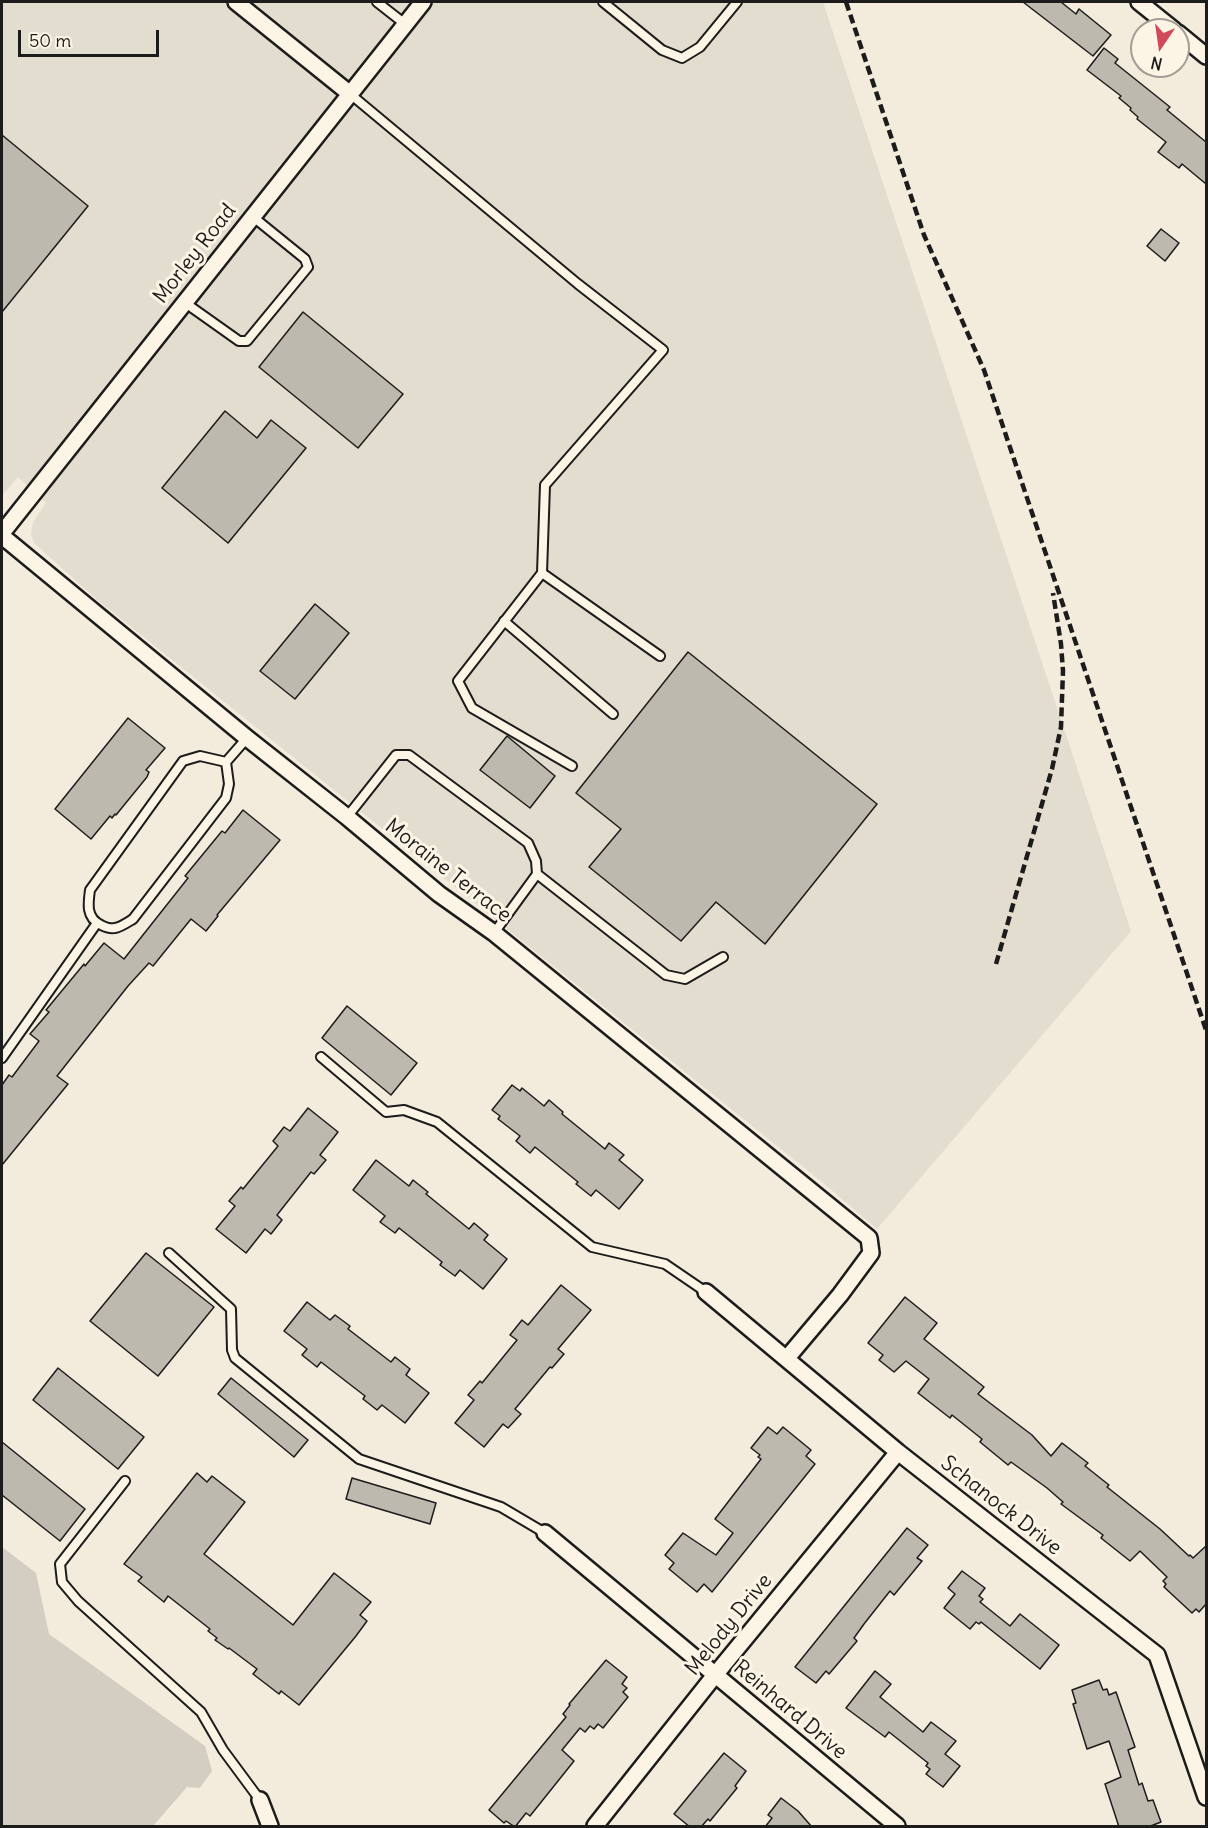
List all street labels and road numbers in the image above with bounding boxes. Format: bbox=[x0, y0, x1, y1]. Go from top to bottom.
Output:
street label: Morley Road bbox=[148, 199, 242, 309]
street label: Moraine Terrace bbox=[380, 814, 516, 928]
street label: Schanock Drive bbox=[936, 1451, 1066, 1561]
street label: Melody Drive bbox=[680, 1569, 778, 1681]
street label: Reinhard Drive bbox=[728, 1655, 852, 1765]

